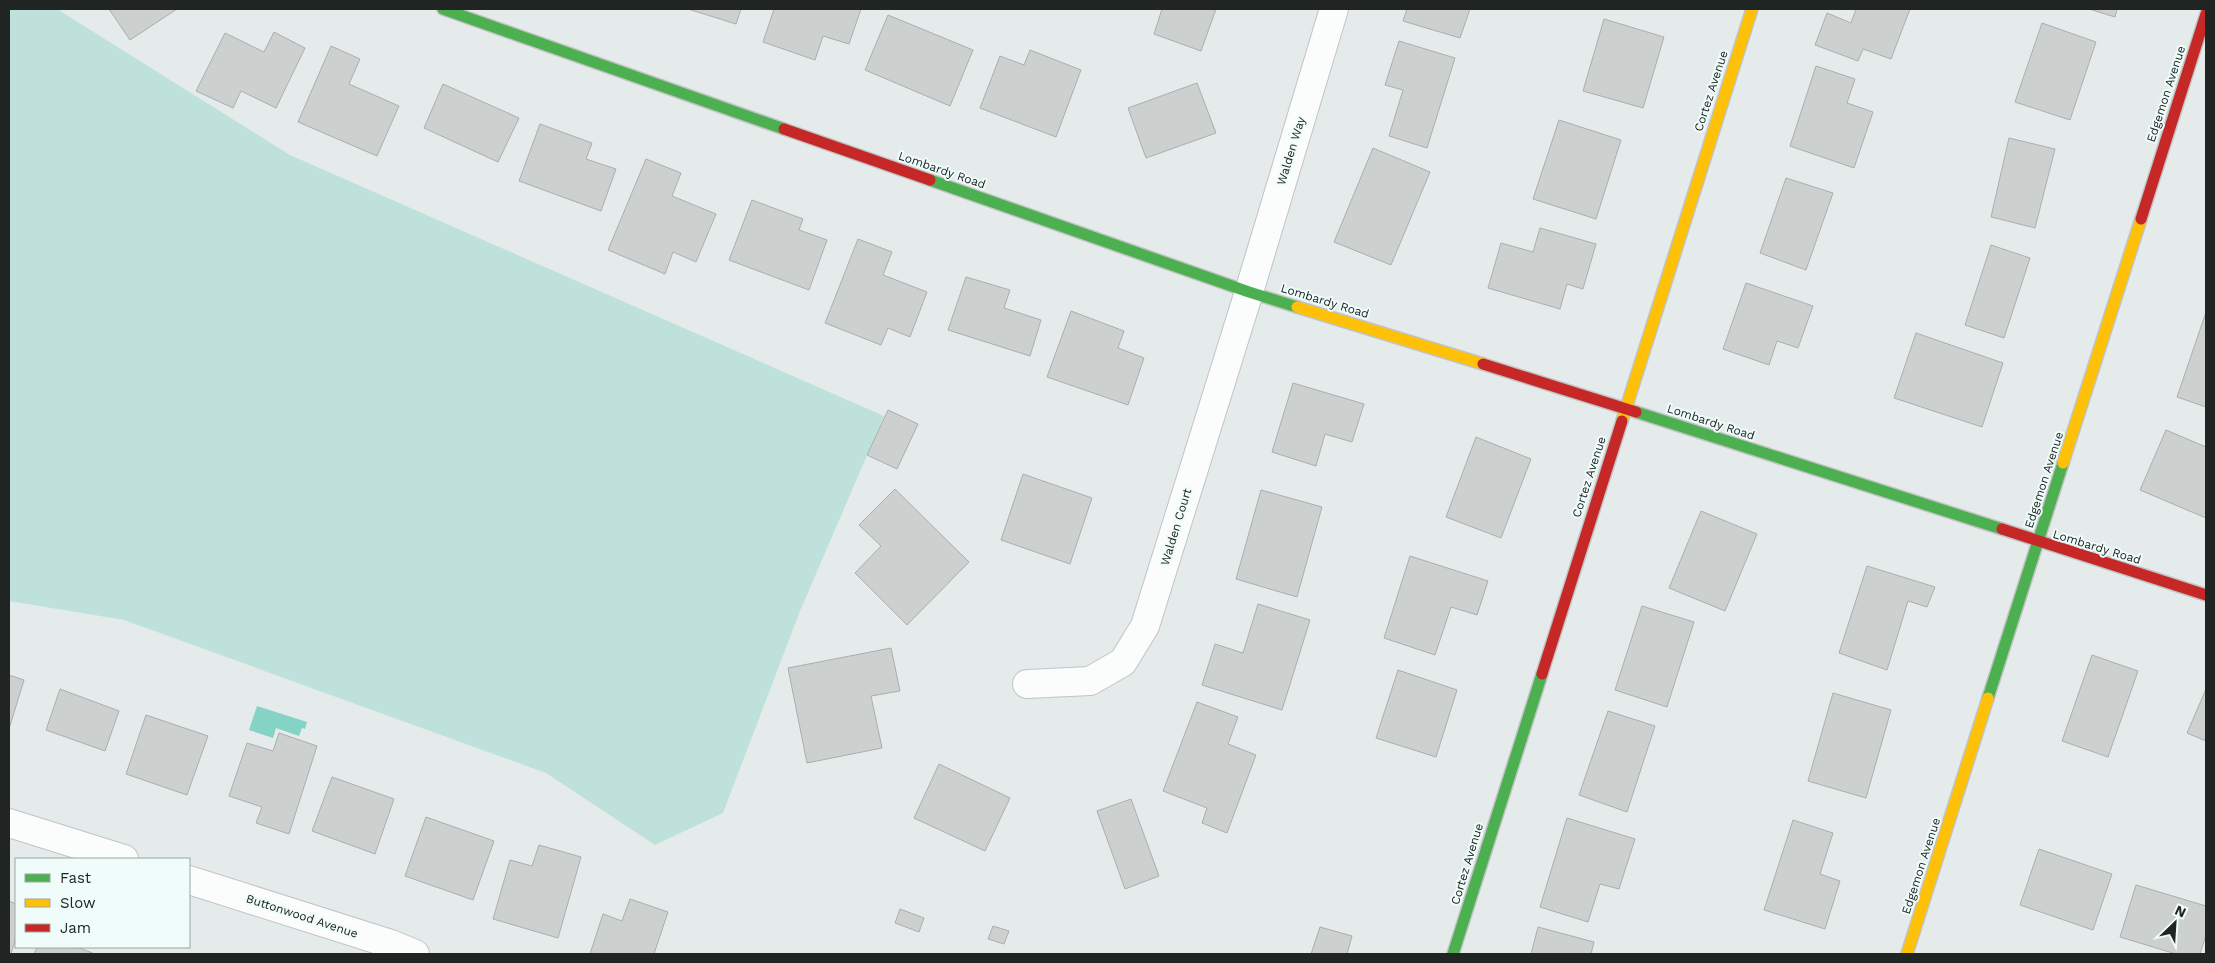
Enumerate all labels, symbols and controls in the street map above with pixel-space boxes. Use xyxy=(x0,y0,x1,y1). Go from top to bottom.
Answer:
street label: Edgemon Avenue xyxy=(2144,44,2188,144)
street label: Cortez Avenue xyxy=(1691,49,1731,133)
street label: Walden Way xyxy=(1274,114,1308,187)
street label: Lombardy Road xyxy=(896,148,988,192)
street label: Lombardy Road xyxy=(1279,281,1371,321)
street label: Lombardy Road xyxy=(1665,401,1757,443)
street label: Edgemon Avenue xyxy=(2022,430,2066,530)
street label: Cortez Avenue xyxy=(1569,435,1609,519)
street label: Walden Court xyxy=(1158,487,1194,567)
street label: Lombardy Road xyxy=(2051,527,2143,567)
street label: Edgemon Avenue xyxy=(1899,816,1943,916)
street label: Cortez Avenue xyxy=(1448,822,1486,906)
legend xyxy=(15,858,190,948)
text: Fast xyxy=(60,869,92,887)
street label: Buttonwood Avenue xyxy=(244,891,360,941)
text: Slow xyxy=(60,894,96,912)
north arrow xyxy=(2150,898,2200,948)
text: N xyxy=(2172,902,2189,921)
text: Jam xyxy=(60,919,91,937)

